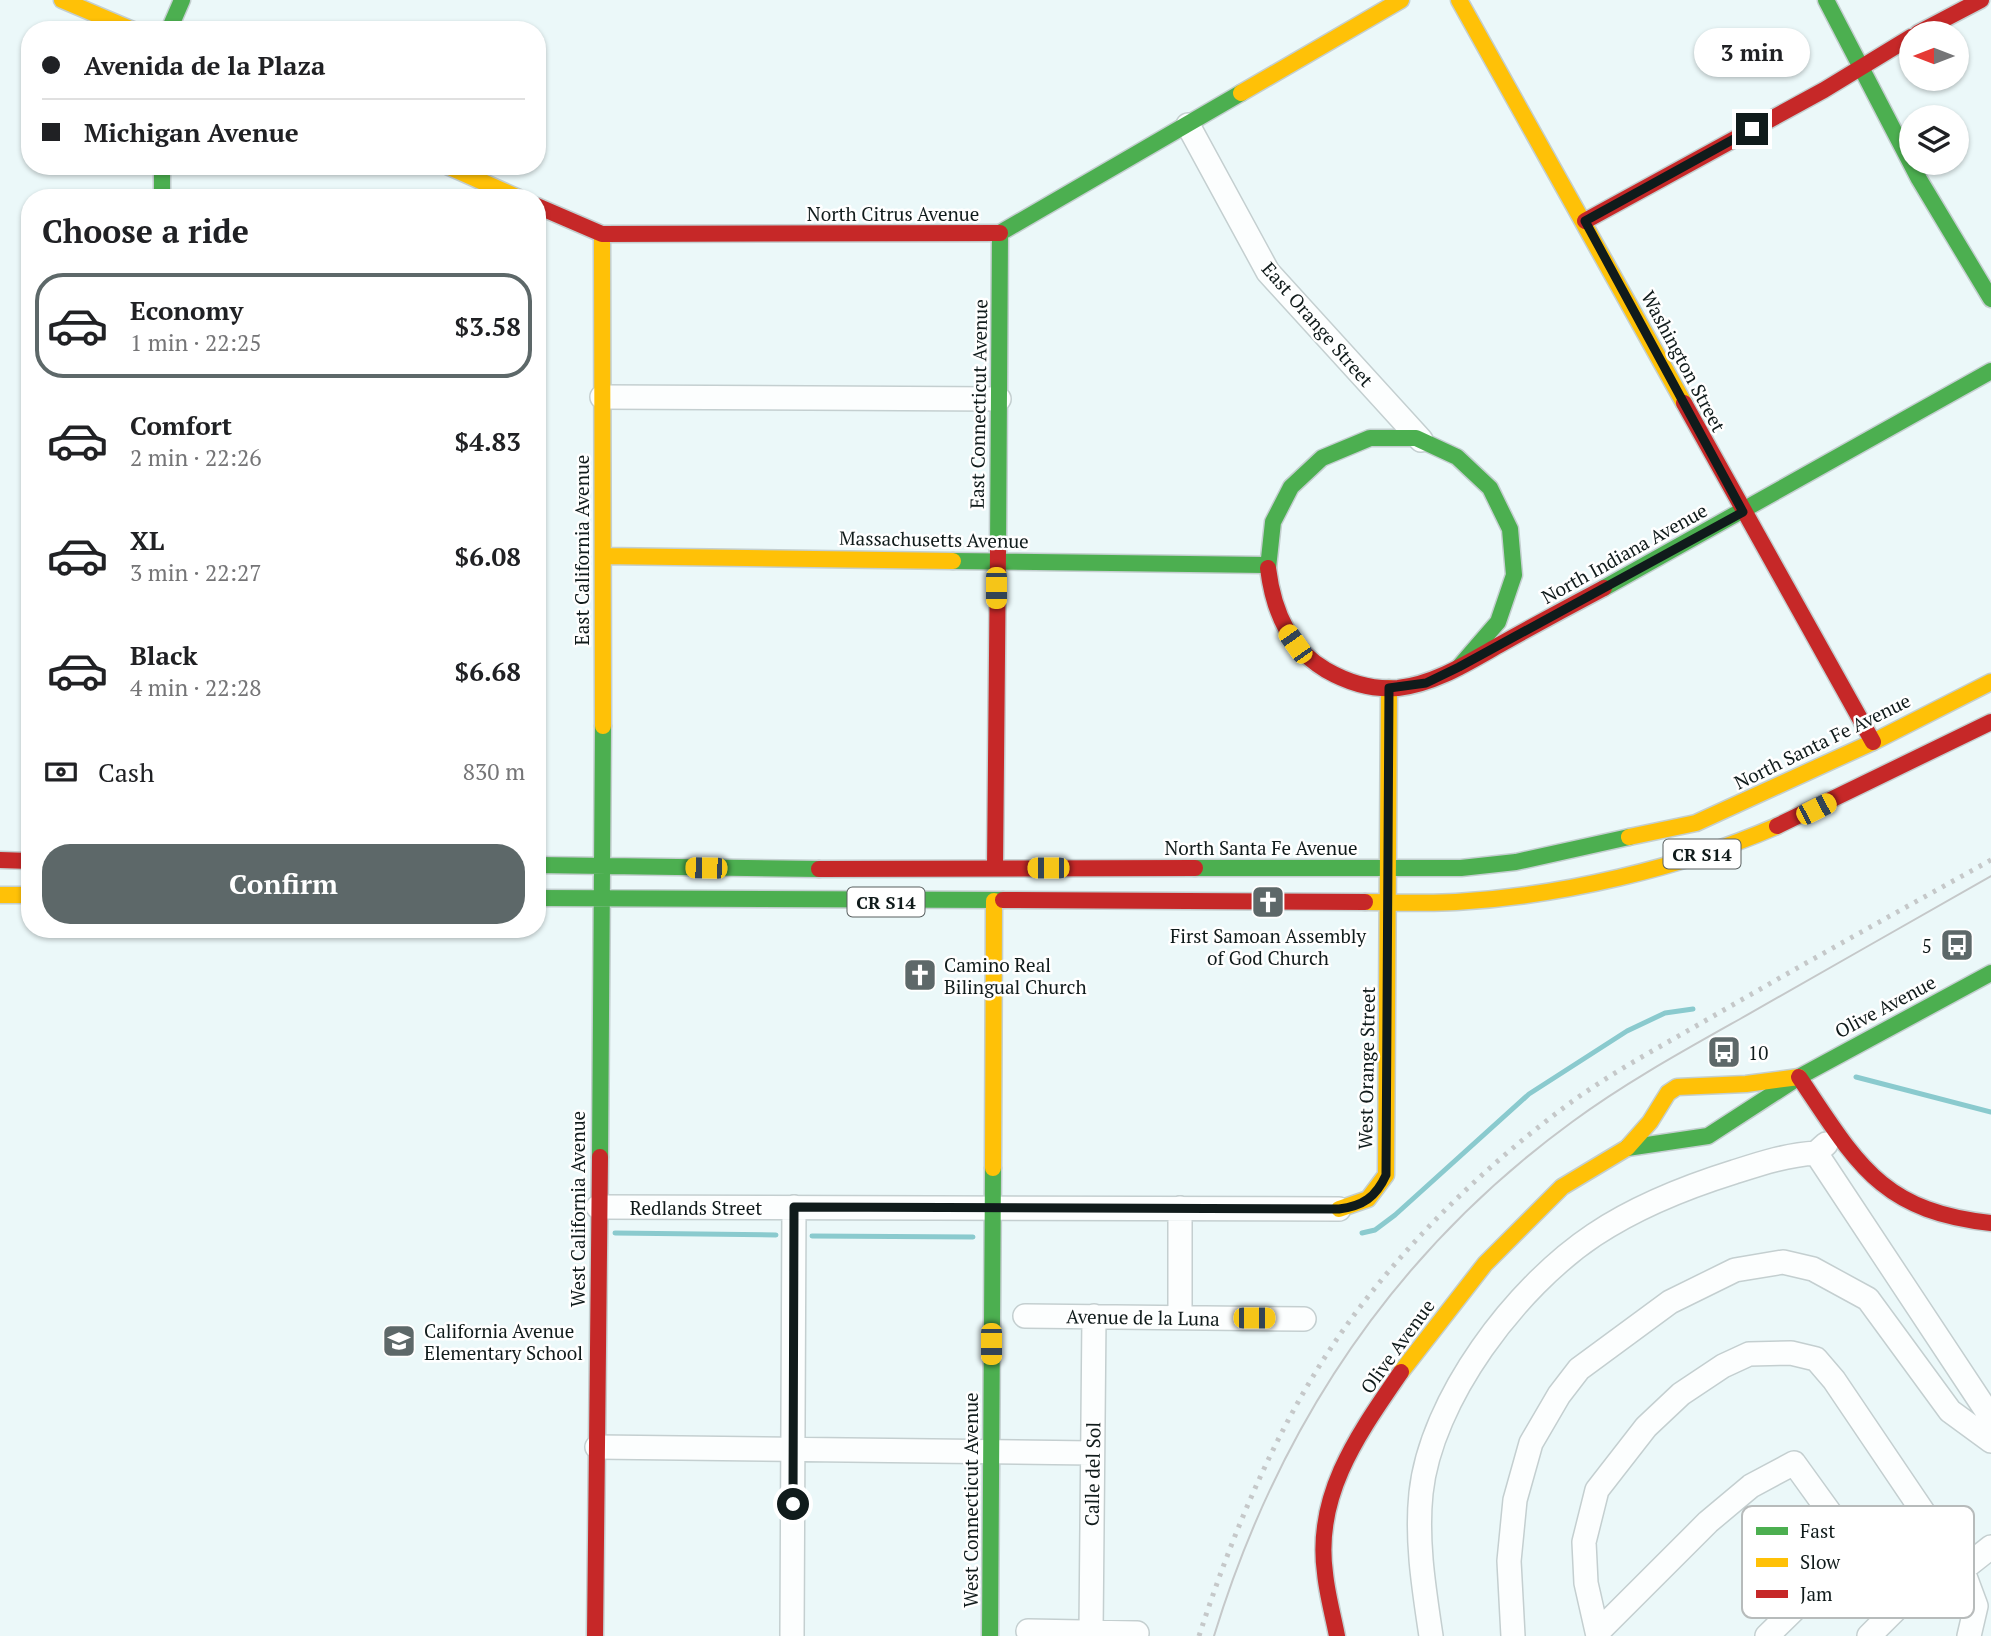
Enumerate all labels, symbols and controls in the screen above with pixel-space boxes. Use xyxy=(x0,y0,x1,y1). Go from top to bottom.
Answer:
north arrow xyxy=(1899,21,1969,91)
map controls xyxy=(1899,21,1969,175)
callout: 3 min xyxy=(1694,27,1810,76)
text: 3 min xyxy=(1721,37,1783,68)
text: Avenida de la Plaza xyxy=(84,48,325,82)
button: layers xyxy=(1899,105,1969,175)
route end xyxy=(1736,113,1768,145)
text: Michigan Avenue xyxy=(84,115,299,149)
street label: North Citrus Avenue xyxy=(807,201,979,226)
text: Choose a ride xyxy=(42,210,249,252)
street label: East Orange Street xyxy=(1257,256,1379,392)
street label: Washington Street xyxy=(1636,286,1732,436)
text: Economy xyxy=(130,293,243,327)
icon: car xyxy=(46,294,109,357)
street label: East Connecticut Avenue xyxy=(964,299,992,509)
text: $3.58 xyxy=(455,309,521,343)
text: 1 min · 22:25 xyxy=(130,327,262,358)
text: Comfort xyxy=(130,408,232,442)
icon: car xyxy=(46,409,109,472)
text: $4.83 xyxy=(455,424,521,458)
text: 2 min · 22:26 xyxy=(130,442,262,473)
street label: East California Avenue xyxy=(569,455,594,645)
street label: North Indiana Avenue xyxy=(1537,497,1711,609)
text: XL xyxy=(130,523,164,557)
icon: car xyxy=(46,524,109,587)
street label: Massachusetts Avenue xyxy=(839,525,1029,553)
text: $6.08 xyxy=(455,539,521,573)
text: 3 min · 22:27 xyxy=(130,557,262,588)
car xyxy=(986,567,1007,609)
car xyxy=(1275,621,1316,667)
text: Black xyxy=(130,638,198,672)
icon: car xyxy=(46,639,109,702)
text: $6.68 xyxy=(455,654,521,688)
text: 4 min · 22:28 xyxy=(130,672,262,703)
street label: North Santa Fe Avenue xyxy=(1730,687,1914,795)
icon: cash xyxy=(42,753,80,791)
text: Cash xyxy=(98,755,154,789)
text: 830 m xyxy=(463,756,525,787)
car xyxy=(1793,790,1840,828)
street label: North Santa Fe Avenue xyxy=(1164,835,1358,860)
road number: CR S14 xyxy=(1664,840,1740,868)
button: Confirm xyxy=(42,844,525,924)
car xyxy=(685,857,728,879)
car xyxy=(1028,858,1070,879)
church icon: First Samoan Assembly of God Church xyxy=(1249,883,1287,921)
road number: CR S14 xyxy=(848,888,924,917)
place label: First Samoan Assembly of God Church xyxy=(1170,923,1366,970)
bus stop icon: 5 xyxy=(1938,926,1976,964)
place label: 5 xyxy=(1922,933,1932,958)
place label: Camino Real Bilingual Church xyxy=(944,952,1087,999)
church icon: Camino Real Bilingual Church xyxy=(901,956,939,994)
street label: Olive Avenue xyxy=(1830,969,1940,1043)
street label: West Orange Street xyxy=(1352,986,1380,1150)
bus stop icon: 10 xyxy=(1705,1033,1743,1071)
place label: 10 xyxy=(1748,1040,1768,1065)
street label: West California Avenue xyxy=(565,1111,590,1307)
street label: Redlands Street xyxy=(630,1195,762,1220)
street label: Olive Avenue xyxy=(1354,1294,1440,1398)
street label: Avenue de la Luna xyxy=(1066,1303,1220,1331)
car xyxy=(1234,1308,1276,1329)
place label: California Avenue Elementary School xyxy=(424,1318,583,1365)
school or university icon: California Avenue Elementary School xyxy=(380,1322,418,1360)
car xyxy=(981,1323,1002,1365)
street label: West Connecticut Avenue xyxy=(958,1392,983,1608)
street label: Calle del Sol xyxy=(1079,1422,1105,1526)
route start xyxy=(777,1488,809,1520)
legend xyxy=(1742,1506,1974,1618)
text: Fast xyxy=(1800,1518,1835,1543)
text: Slow xyxy=(1800,1549,1841,1574)
text: Jam xyxy=(1800,1581,1833,1606)

